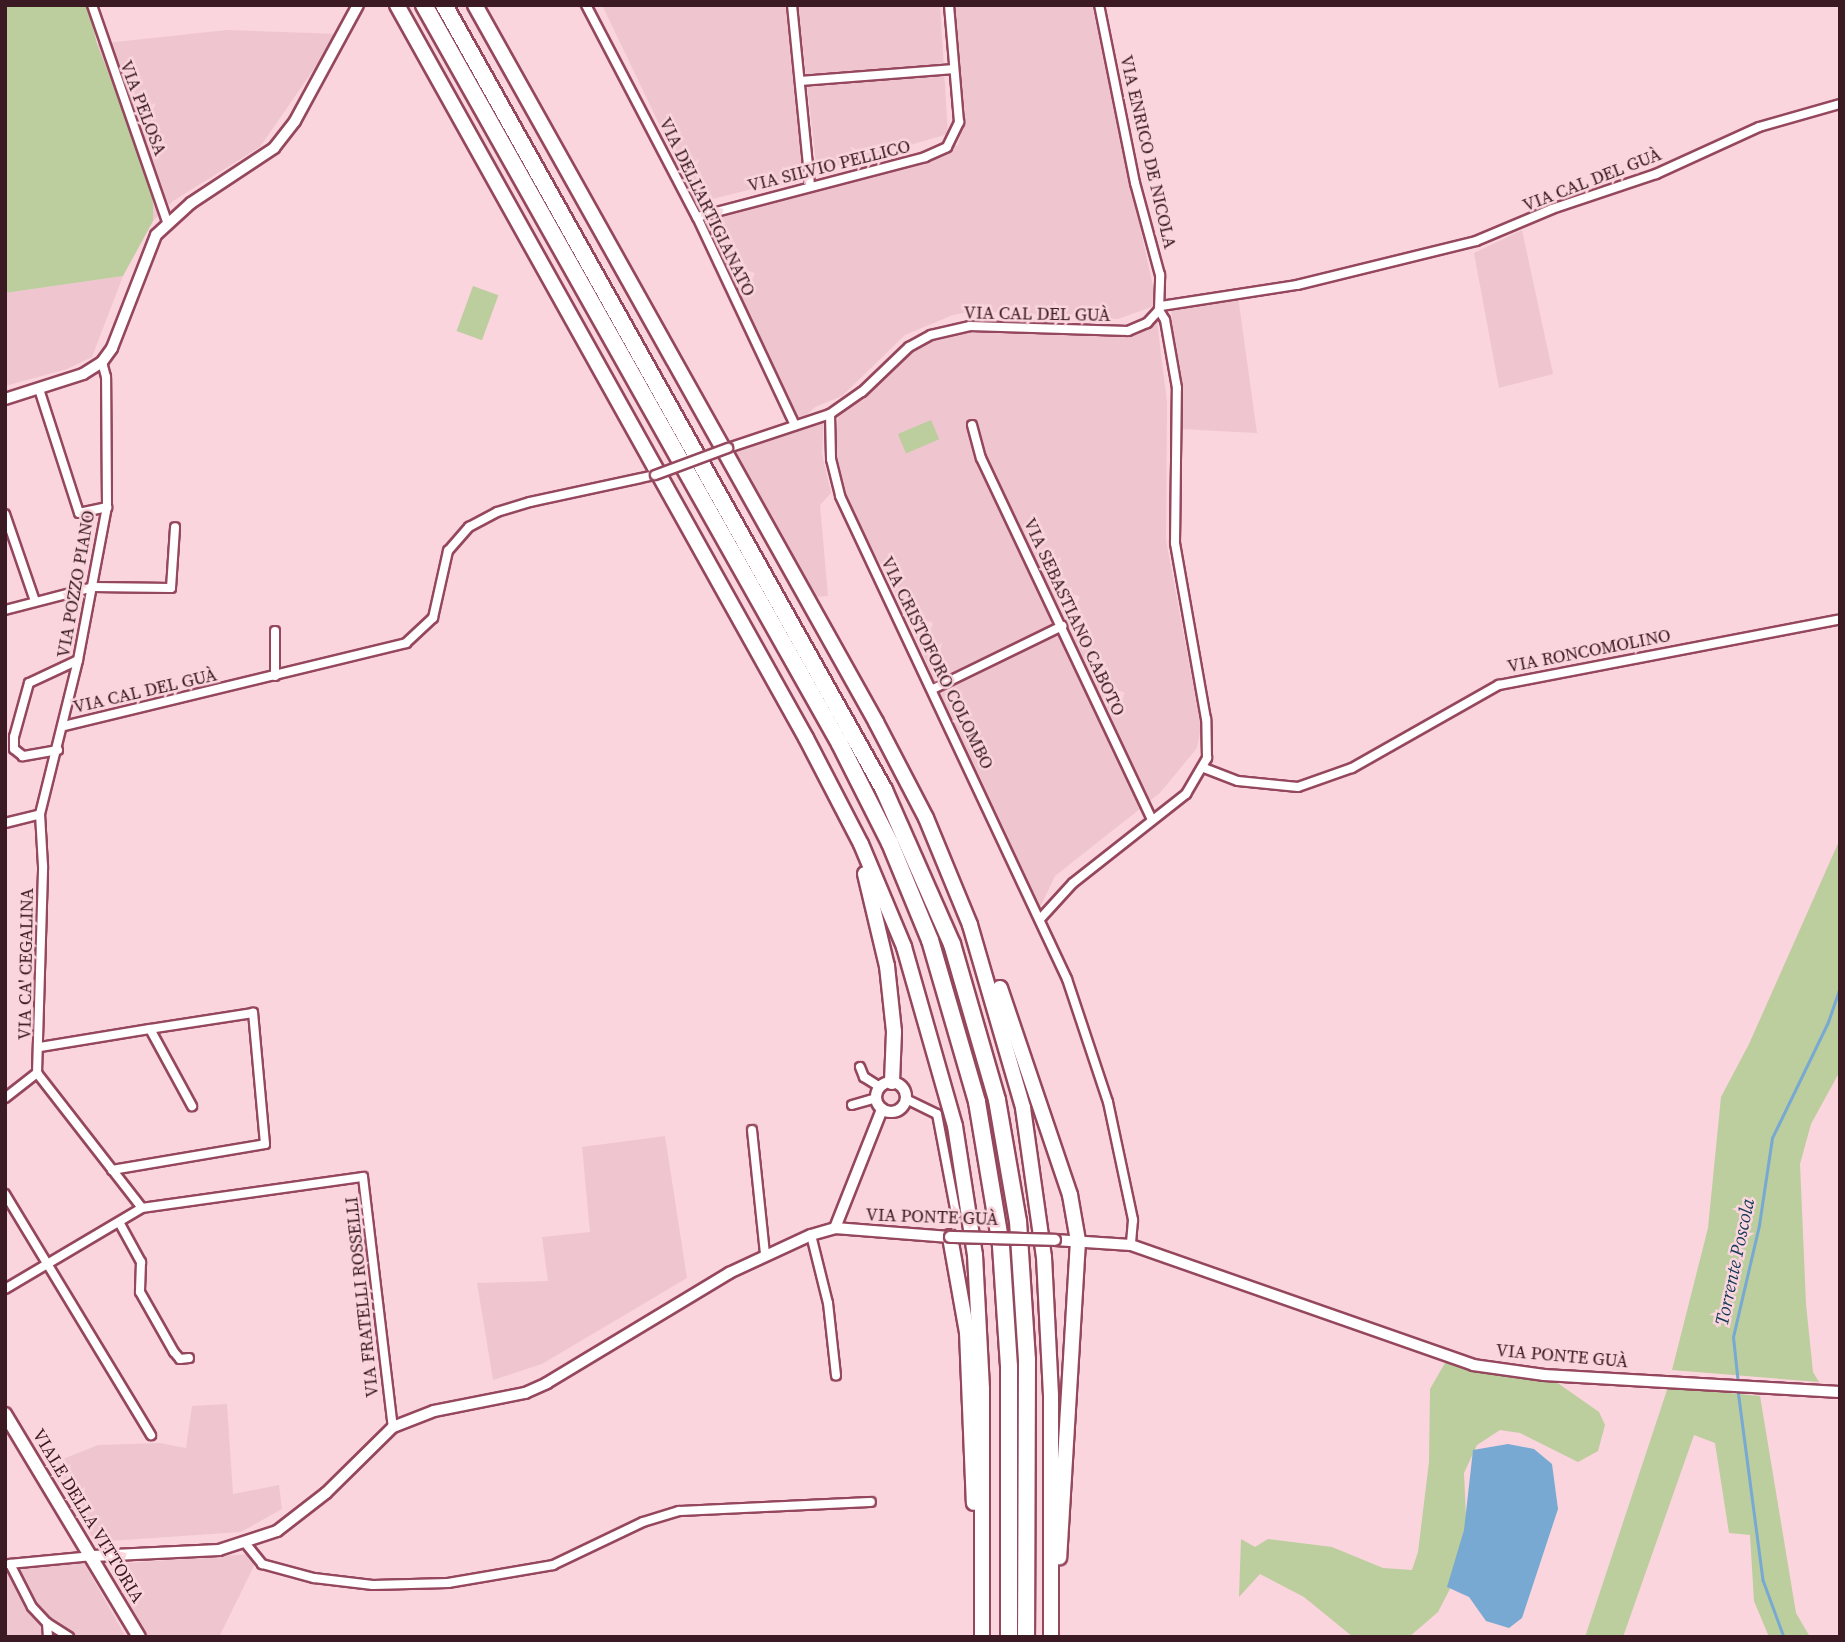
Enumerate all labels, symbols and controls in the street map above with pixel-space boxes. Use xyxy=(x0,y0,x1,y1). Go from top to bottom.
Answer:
street label: VIA ENRICO DE NICOLA xyxy=(1115,53,1181,251)
street label: VIA PELOSA xyxy=(115,57,171,159)
street label: VIA DELL'ARTIGIANATO xyxy=(654,114,760,300)
street label: VIA SILVIO PELLICO xyxy=(745,135,913,197)
street label: VIA CAL DEL GUÀ xyxy=(1520,144,1664,216)
street label: VIA CAL DEL GUÀ xyxy=(964,302,1110,326)
street label: VIA POZZO PIANO xyxy=(52,509,100,659)
street label: VIA SEBASTIANO CABOTO xyxy=(1019,515,1129,719)
street label: VIA CRISTOFORO COLOMBO xyxy=(876,553,998,773)
street label: VIA RONCOMOLINO xyxy=(1505,625,1673,677)
street label: VIA CAL DEL GUÀ xyxy=(71,664,219,718)
street label: VIA CA' CEGALINA xyxy=(14,888,38,1040)
street label: VIA FRATELLI ROSSELLI xyxy=(341,1196,383,1398)
water label: Torrente Poscola xyxy=(1710,1196,1760,1328)
street label: VIA PONTE GUÀ xyxy=(865,1204,999,1230)
street label: VIA PONTE GUÀ xyxy=(1495,1339,1629,1373)
street label: VIALE DELLA VITTORIA xyxy=(27,1425,149,1607)

